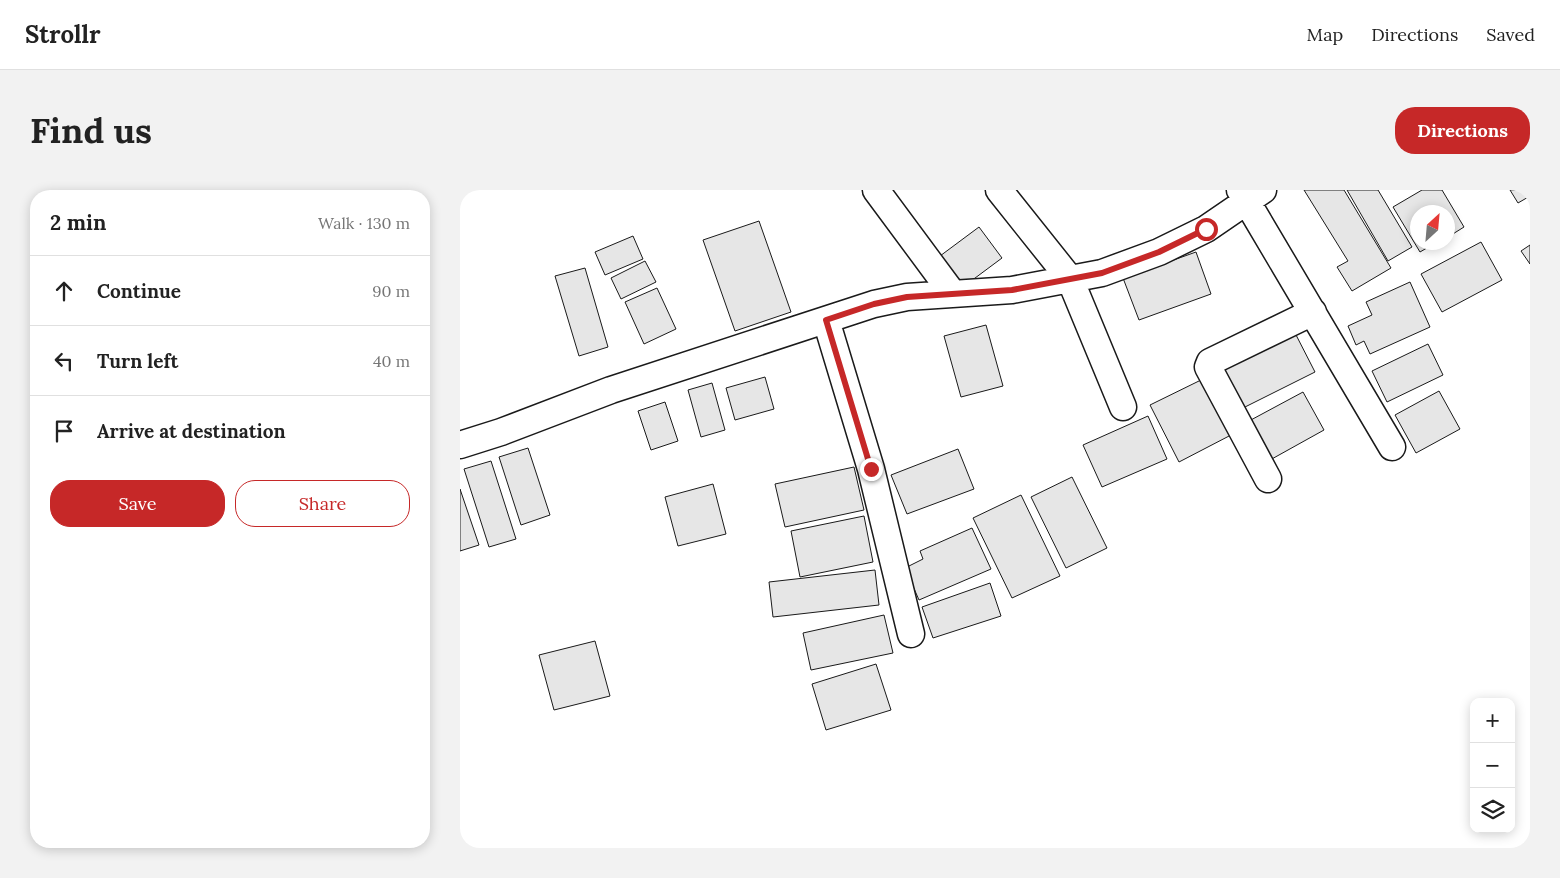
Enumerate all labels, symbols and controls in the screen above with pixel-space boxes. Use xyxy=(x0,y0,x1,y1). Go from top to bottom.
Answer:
text: Strollr xyxy=(25,19,100,50)
text: Map xyxy=(1307,23,1343,46)
text: Directions xyxy=(1371,23,1458,46)
text: Saved xyxy=(1486,23,1535,46)
button: Directions xyxy=(1395,107,1530,154)
text: Find us xyxy=(30,108,152,153)
north arrow xyxy=(1410,205,1455,250)
text: 2 min xyxy=(50,209,106,236)
text: Walk · 130 m xyxy=(318,213,410,233)
route start xyxy=(1195,218,1218,241)
icon: ahead xyxy=(50,277,78,305)
text: Continue xyxy=(97,279,181,303)
text: 90 m xyxy=(372,281,410,301)
icon: left xyxy=(50,347,78,375)
text: Turn left xyxy=(97,349,178,373)
text: 40 m xyxy=(373,351,410,371)
icon: arrive xyxy=(50,417,78,445)
text: Arrive at destination xyxy=(97,419,286,443)
route end xyxy=(860,458,883,481)
button: Save xyxy=(50,480,225,527)
button: Share xyxy=(235,480,410,527)
map controls xyxy=(1470,698,1515,833)
button: + xyxy=(1470,698,1515,743)
button: − xyxy=(1470,743,1515,788)
button: layers xyxy=(1470,788,1515,833)

